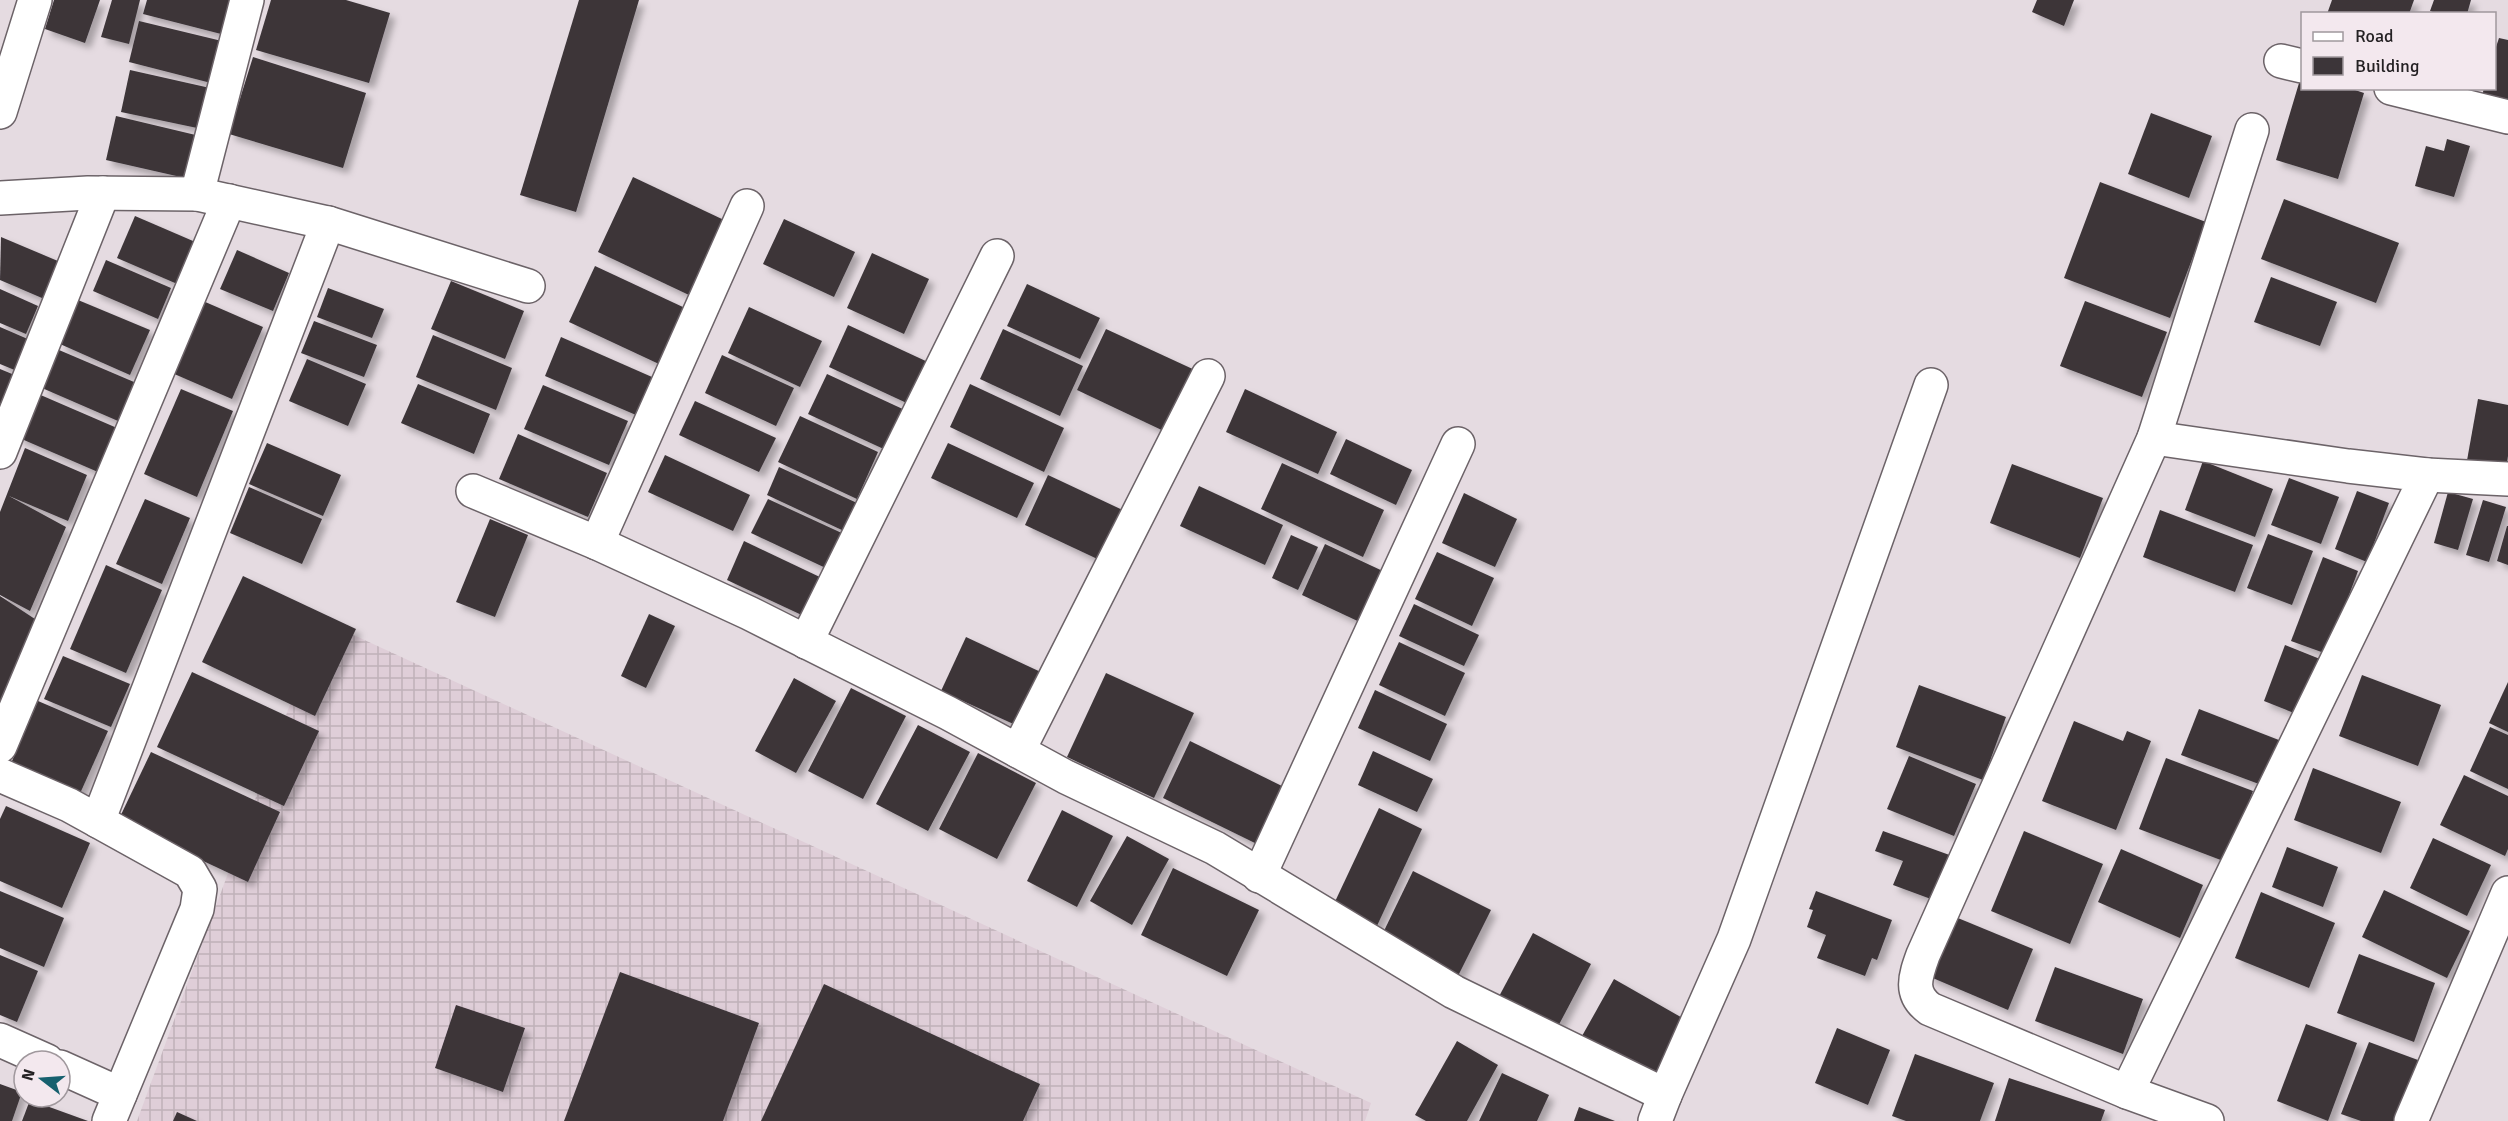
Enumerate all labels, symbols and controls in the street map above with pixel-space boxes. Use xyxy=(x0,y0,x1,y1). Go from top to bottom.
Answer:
legend xyxy=(2301,12,2496,90)
text: Road xyxy=(2355,25,2394,47)
text: Building xyxy=(2355,55,2419,77)
north arrow xyxy=(12,1049,72,1109)
text: N xyxy=(17,1067,40,1083)

